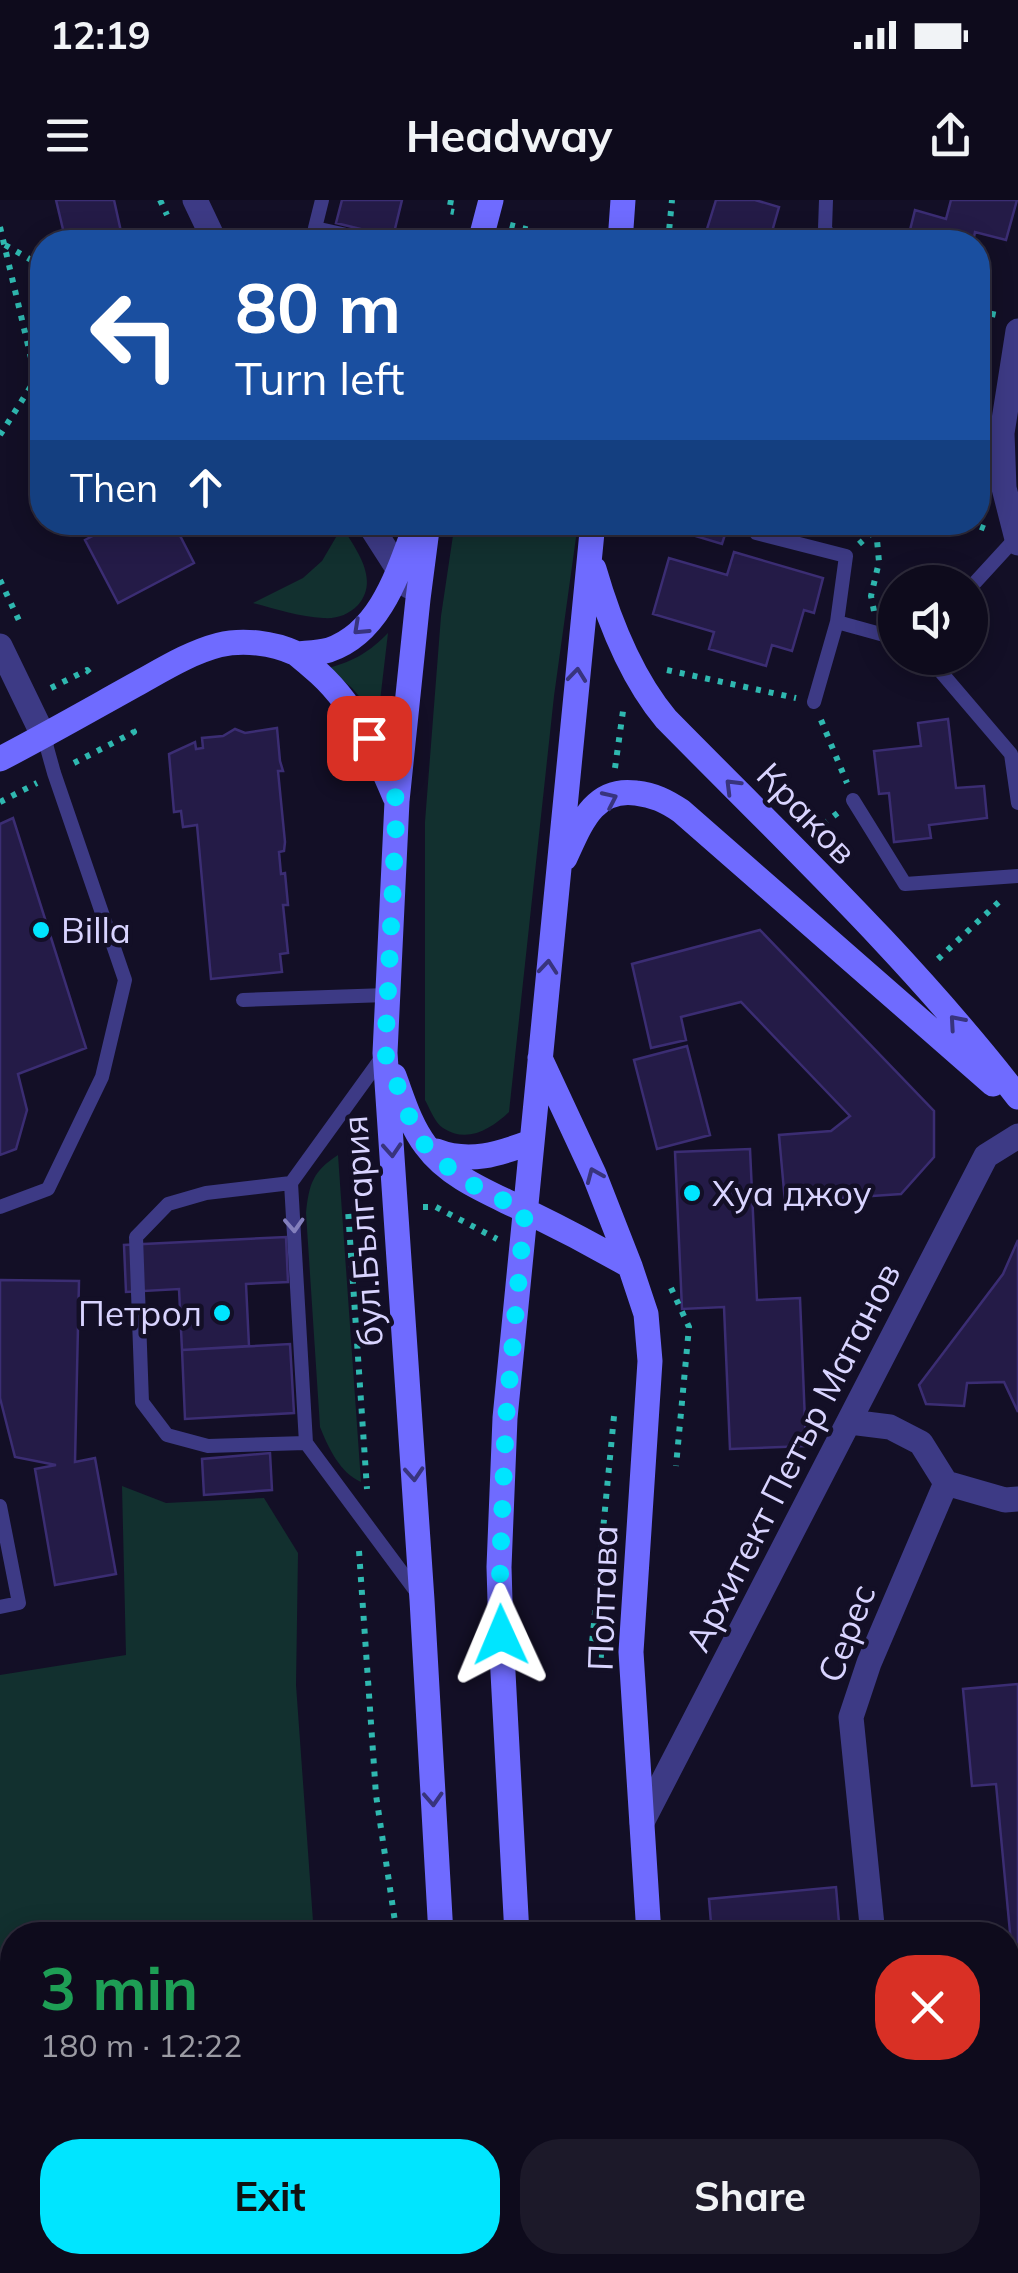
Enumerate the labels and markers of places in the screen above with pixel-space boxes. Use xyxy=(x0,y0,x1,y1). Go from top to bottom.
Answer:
pin xyxy=(327,696,412,781)
place label: Billa xyxy=(61,908,131,952)
marker: Billa xyxy=(30,919,52,941)
place label: Хуа джоу xyxy=(712,1171,872,1215)
marker: Хуа джоу xyxy=(681,1182,703,1204)
place label: Петрол xyxy=(78,1291,202,1335)
marker: Петрол xyxy=(211,1302,233,1324)

